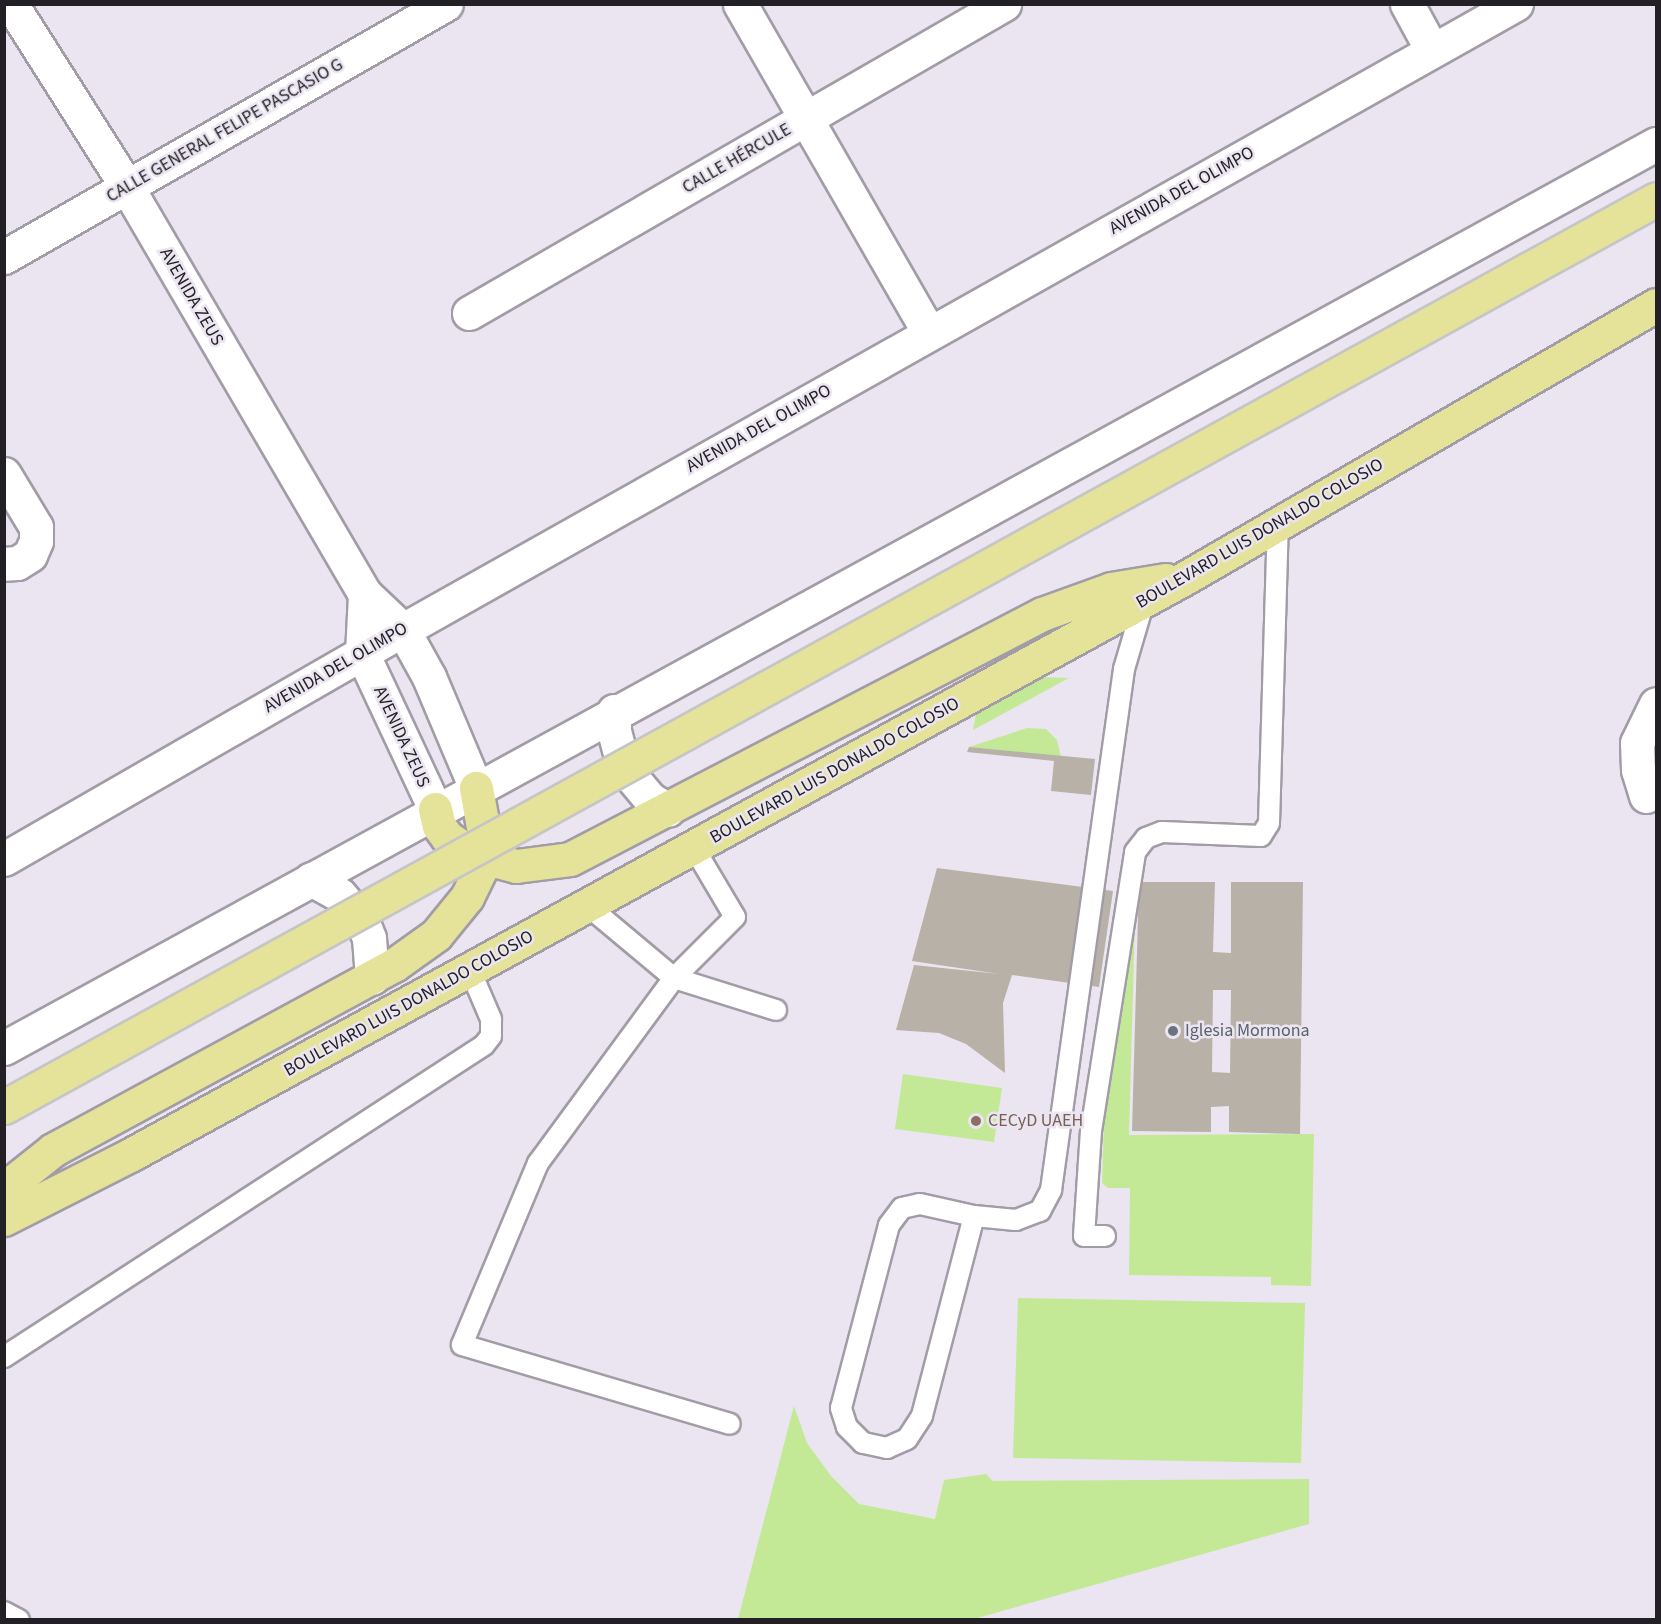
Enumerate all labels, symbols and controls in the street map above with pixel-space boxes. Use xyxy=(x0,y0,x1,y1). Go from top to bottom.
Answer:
street label: CALLE GENERAL FELIPE PASCASIO G xyxy=(103,54,347,208)
street label: CALLE HÉRCULE xyxy=(679,119,795,199)
street label: AVENIDA DEL OLIMPO xyxy=(1106,142,1258,240)
street label: AVENIDA ZEUS xyxy=(154,244,228,350)
street label: AVENIDA DEL OLIMPO xyxy=(683,380,835,478)
street label: BOULEVARD LUIS DONALDO COLOSIO xyxy=(1133,454,1387,614)
street label: AVENIDA DEL OLIMPO xyxy=(260,618,412,718)
street label: AVENIDA ZEUS xyxy=(368,683,434,791)
street label: BOULEVARD LUIS DONALDO COLOSIO xyxy=(706,693,964,849)
street label: BOULEVARD LUIS DONALDO COLOSIO xyxy=(280,926,538,1082)
place label: Iglesia Mormona xyxy=(1185,1020,1310,1042)
marker: Iglesia Mormona xyxy=(1166,1024,1180,1038)
place label: CECyD UAEH xyxy=(988,1110,1083,1132)
marker: CECyD UAEH xyxy=(969,1114,983,1128)

